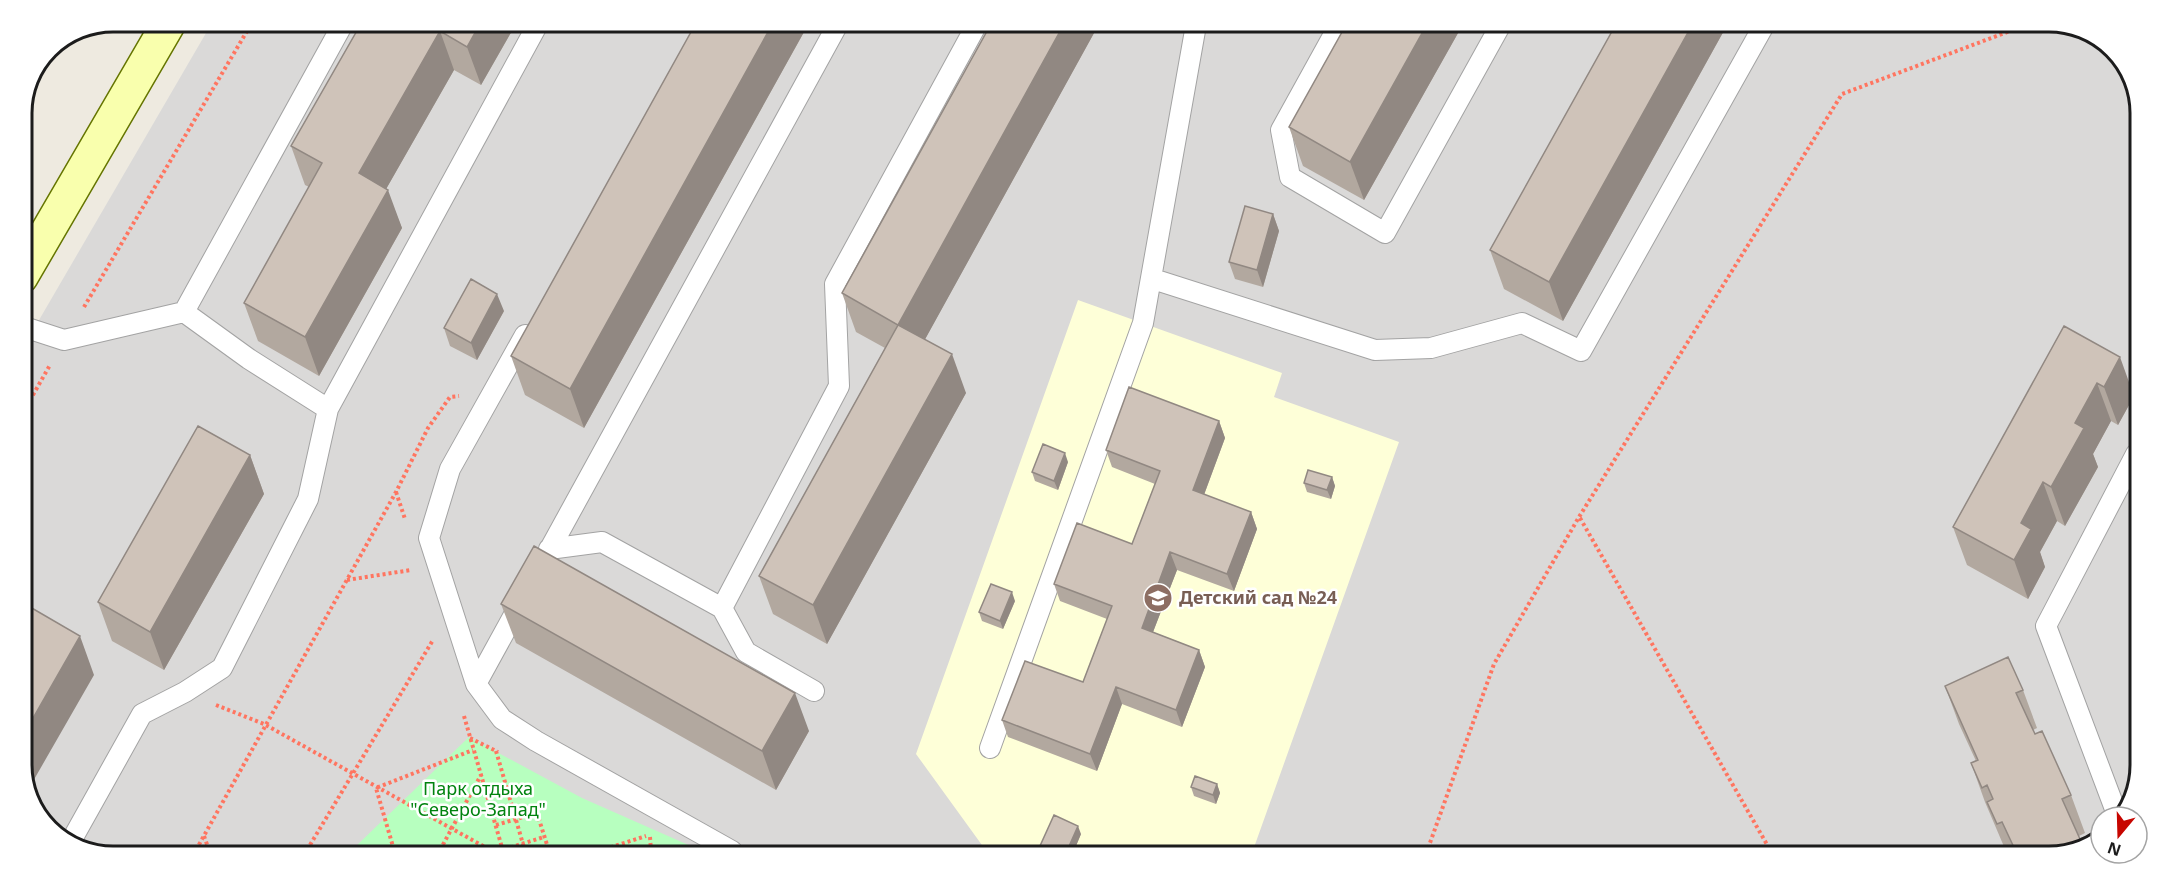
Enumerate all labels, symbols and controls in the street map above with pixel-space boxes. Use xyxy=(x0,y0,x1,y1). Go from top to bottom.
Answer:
school or university icon: Детский сад №24 xyxy=(1142,582,1174,614)
place label: Детский сад №24 xyxy=(1179,585,1337,609)
park label: Парк отдыха "Северо-Запад" xyxy=(410,776,546,821)
north arrow xyxy=(2089,805,2149,865)
text: N xyxy=(2104,837,2124,862)

